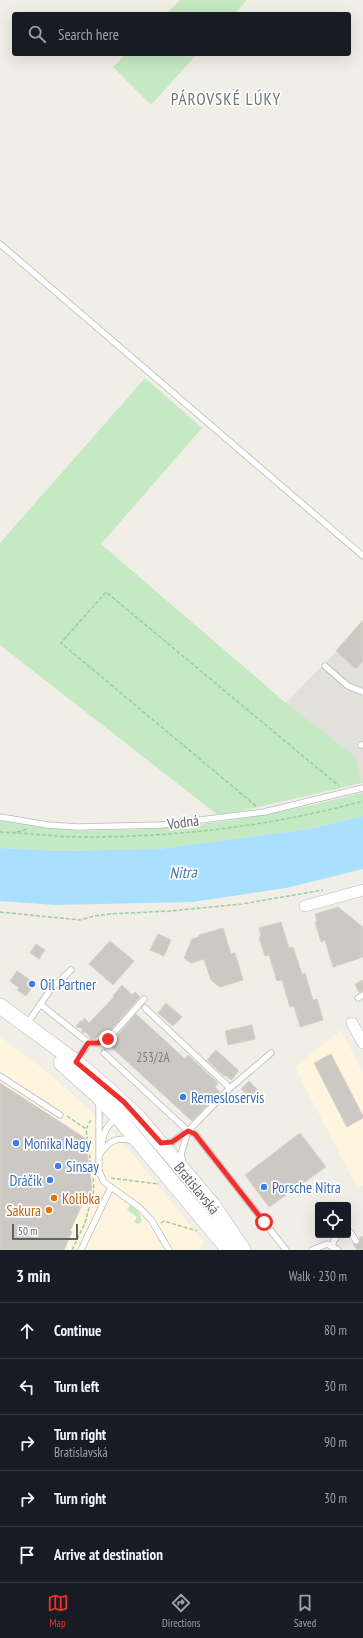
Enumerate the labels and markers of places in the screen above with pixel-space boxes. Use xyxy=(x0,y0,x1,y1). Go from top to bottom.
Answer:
place label: Oil Partner xyxy=(40,975,97,994)
marker: Oil Partner xyxy=(27,979,37,989)
place label: Remesloservis xyxy=(191,1088,264,1107)
marker: Remesloservis xyxy=(178,1092,188,1102)
place label: Monika Nagy xyxy=(24,1134,91,1153)
marker: Monika Nagy xyxy=(11,1138,21,1148)
place label: Sinsay xyxy=(66,1157,99,1176)
marker: Sinsay xyxy=(53,1161,63,1171)
place label: Dráčik xyxy=(10,1171,42,1190)
marker: Dráčik xyxy=(45,1175,55,1185)
place label: Porsche Nitra xyxy=(272,1178,341,1197)
marker: Porsche Nitra xyxy=(259,1182,269,1192)
place label: Kolibka xyxy=(62,1189,100,1208)
marker: Kolibka xyxy=(49,1193,59,1203)
place label: Sakura xyxy=(6,1201,41,1220)
marker: Sakura xyxy=(44,1205,54,1215)

